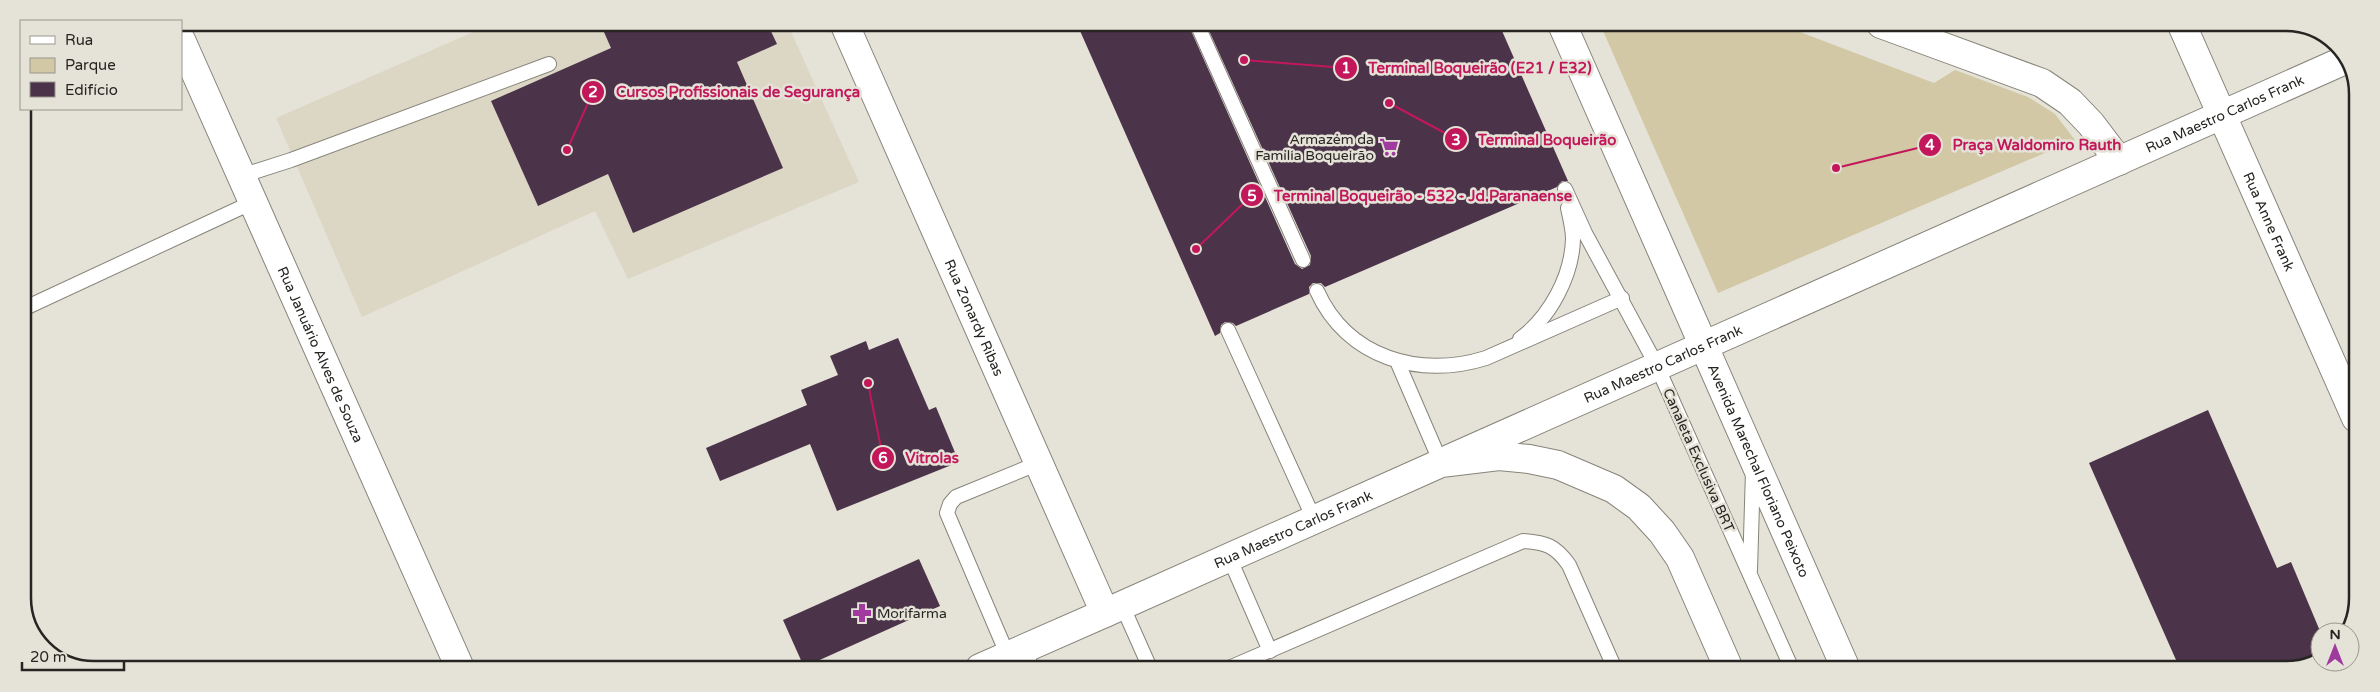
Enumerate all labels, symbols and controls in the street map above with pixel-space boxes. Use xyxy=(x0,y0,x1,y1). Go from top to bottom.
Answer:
legend xyxy=(20,20,182,110)
text: Rua xyxy=(65,31,93,49)
callout: Terminal Boqueirão (E21 / E32) xyxy=(1334,53,1602,83)
text: Parque xyxy=(65,56,116,74)
text: 1 xyxy=(1341,59,1351,77)
text: Terminal Boqueirão (E21 / E32) xyxy=(1367,59,1592,78)
street label: Rua Maestro Carlos Frank xyxy=(2143,71,2307,157)
callout: Cursos Profissionais de Segurança xyxy=(581,77,870,107)
text: Edifício xyxy=(65,81,118,99)
text: 2 xyxy=(588,83,598,101)
text: Cursos Profissionais de Segurança xyxy=(616,83,860,102)
callout: Terminal Boqueirão xyxy=(1443,124,1627,154)
callout: Praça Waldomiro Rauth xyxy=(1918,130,2131,160)
place label: Armazém da Família Boqueirão xyxy=(1255,131,1374,164)
text: 3 xyxy=(1451,131,1461,149)
text: Terminal Boqueirão xyxy=(1477,131,1616,150)
supermarket icon: Armazém da Família Boqueirão xyxy=(1378,136,1400,158)
text: 4 xyxy=(1925,136,1935,154)
text: Praça Waldomiro Rauth xyxy=(1953,136,2121,155)
street label: Rua Anne Frank xyxy=(2239,170,2298,274)
callout: Terminal Boqueirão - 532 - Jd.Paranaense xyxy=(1239,180,1583,210)
text: 5 xyxy=(1247,187,1257,205)
text: Terminal Boqueirão - 532 - Jd.Paranaense xyxy=(1273,187,1573,206)
street label: Rua Zonardy Ribas xyxy=(941,257,1007,379)
street label: Rua Januário Alves de Souza xyxy=(274,264,367,445)
street label: Rua Maestro Carlos Frank xyxy=(1581,321,1745,407)
street label: Avenida Marechal Floriano Peixoto xyxy=(1704,362,1813,580)
street label: Canaleta Exclusiva BRT xyxy=(1659,386,1738,535)
callout: Vitrolas xyxy=(871,443,969,473)
text: 6 xyxy=(878,449,888,467)
text: Vitrolas xyxy=(905,449,959,467)
street label: Rua Maestro Carlos Frank xyxy=(1211,487,1375,572)
pharmacy icon: Morifarma xyxy=(851,602,873,624)
place label: Morifarma xyxy=(877,605,947,622)
north arrow xyxy=(2310,622,2360,672)
text: N xyxy=(2329,626,2341,643)
scale bar xyxy=(22,640,125,672)
text: 20 m xyxy=(30,648,67,666)

